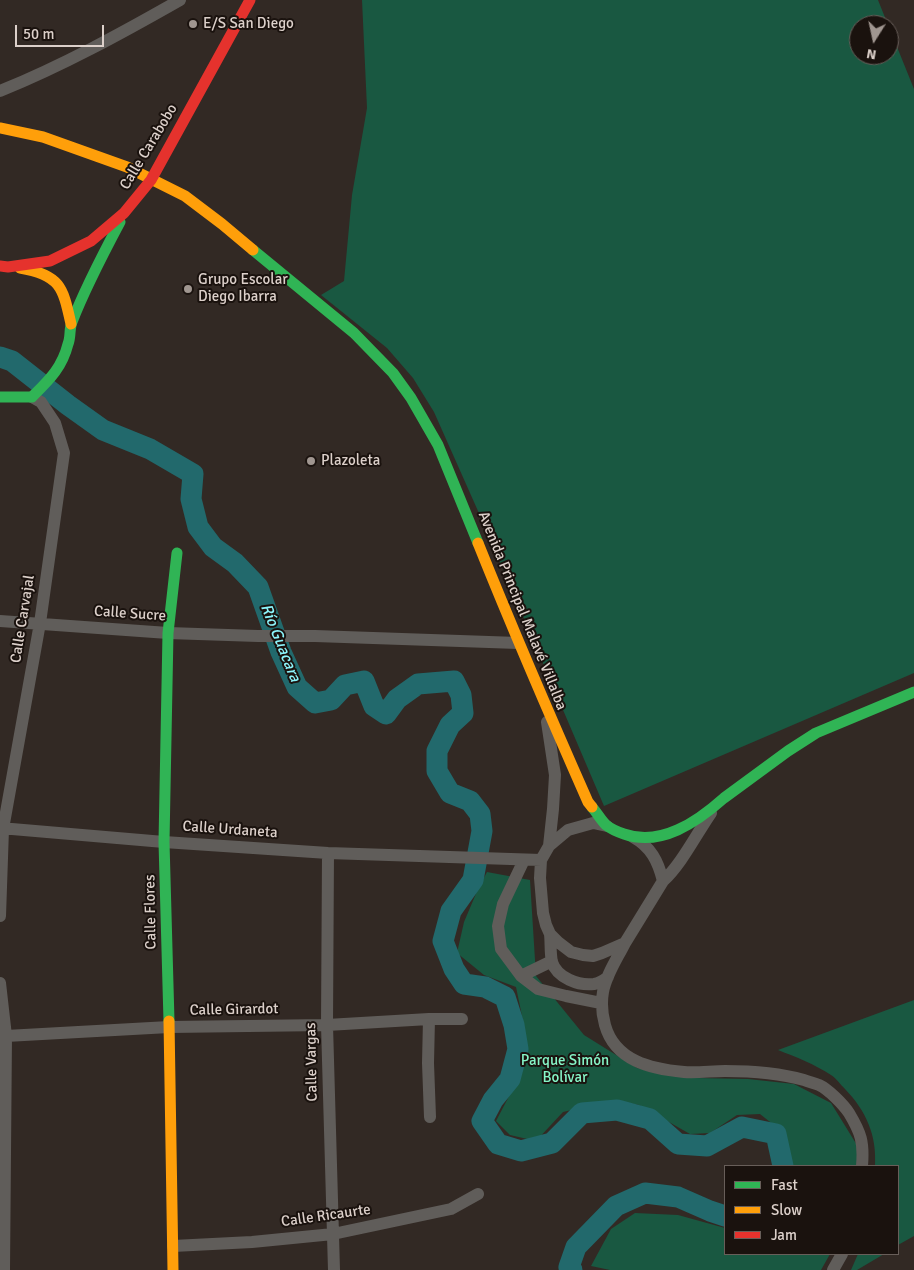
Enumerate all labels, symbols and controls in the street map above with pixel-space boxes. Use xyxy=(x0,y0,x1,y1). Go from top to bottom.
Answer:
scale bar xyxy=(18,15,106,47)
place label: E/S San Diego xyxy=(203,15,294,33)
north arrow xyxy=(849,15,899,65)
marker: E/S San Diego xyxy=(187,18,199,30)
text: 50 m xyxy=(23,25,54,43)
text: N xyxy=(865,45,878,63)
street label: Calle Carabobo xyxy=(116,101,182,193)
place label: Grupo Escolar Diego Ibarra xyxy=(198,271,288,306)
marker: Grupo Escolar Diego Ibarra xyxy=(182,283,194,295)
place label: Plazoleta xyxy=(321,452,380,470)
marker: Plazoleta xyxy=(305,455,317,467)
street label: Avenida Principal Malavé Villalba xyxy=(474,509,570,713)
street label: Calle Carvajal xyxy=(7,574,39,664)
water label: Río Guacara xyxy=(256,601,304,685)
street label: Calle Sucre xyxy=(93,603,167,625)
street label: Calle Urdaneta xyxy=(182,818,278,842)
street label: Calle Flores xyxy=(141,874,161,950)
street label: Calle Girardot xyxy=(189,1000,279,1020)
street label: Calle Vargas xyxy=(302,1022,322,1102)
park label: Parque Simón Bolívar xyxy=(521,1052,609,1087)
legend xyxy=(724,1165,899,1255)
text: Fast xyxy=(771,1176,798,1194)
street label: Calle Ricaurte xyxy=(280,1201,372,1231)
text: Slow xyxy=(771,1201,802,1219)
text: Jam xyxy=(771,1226,797,1244)

